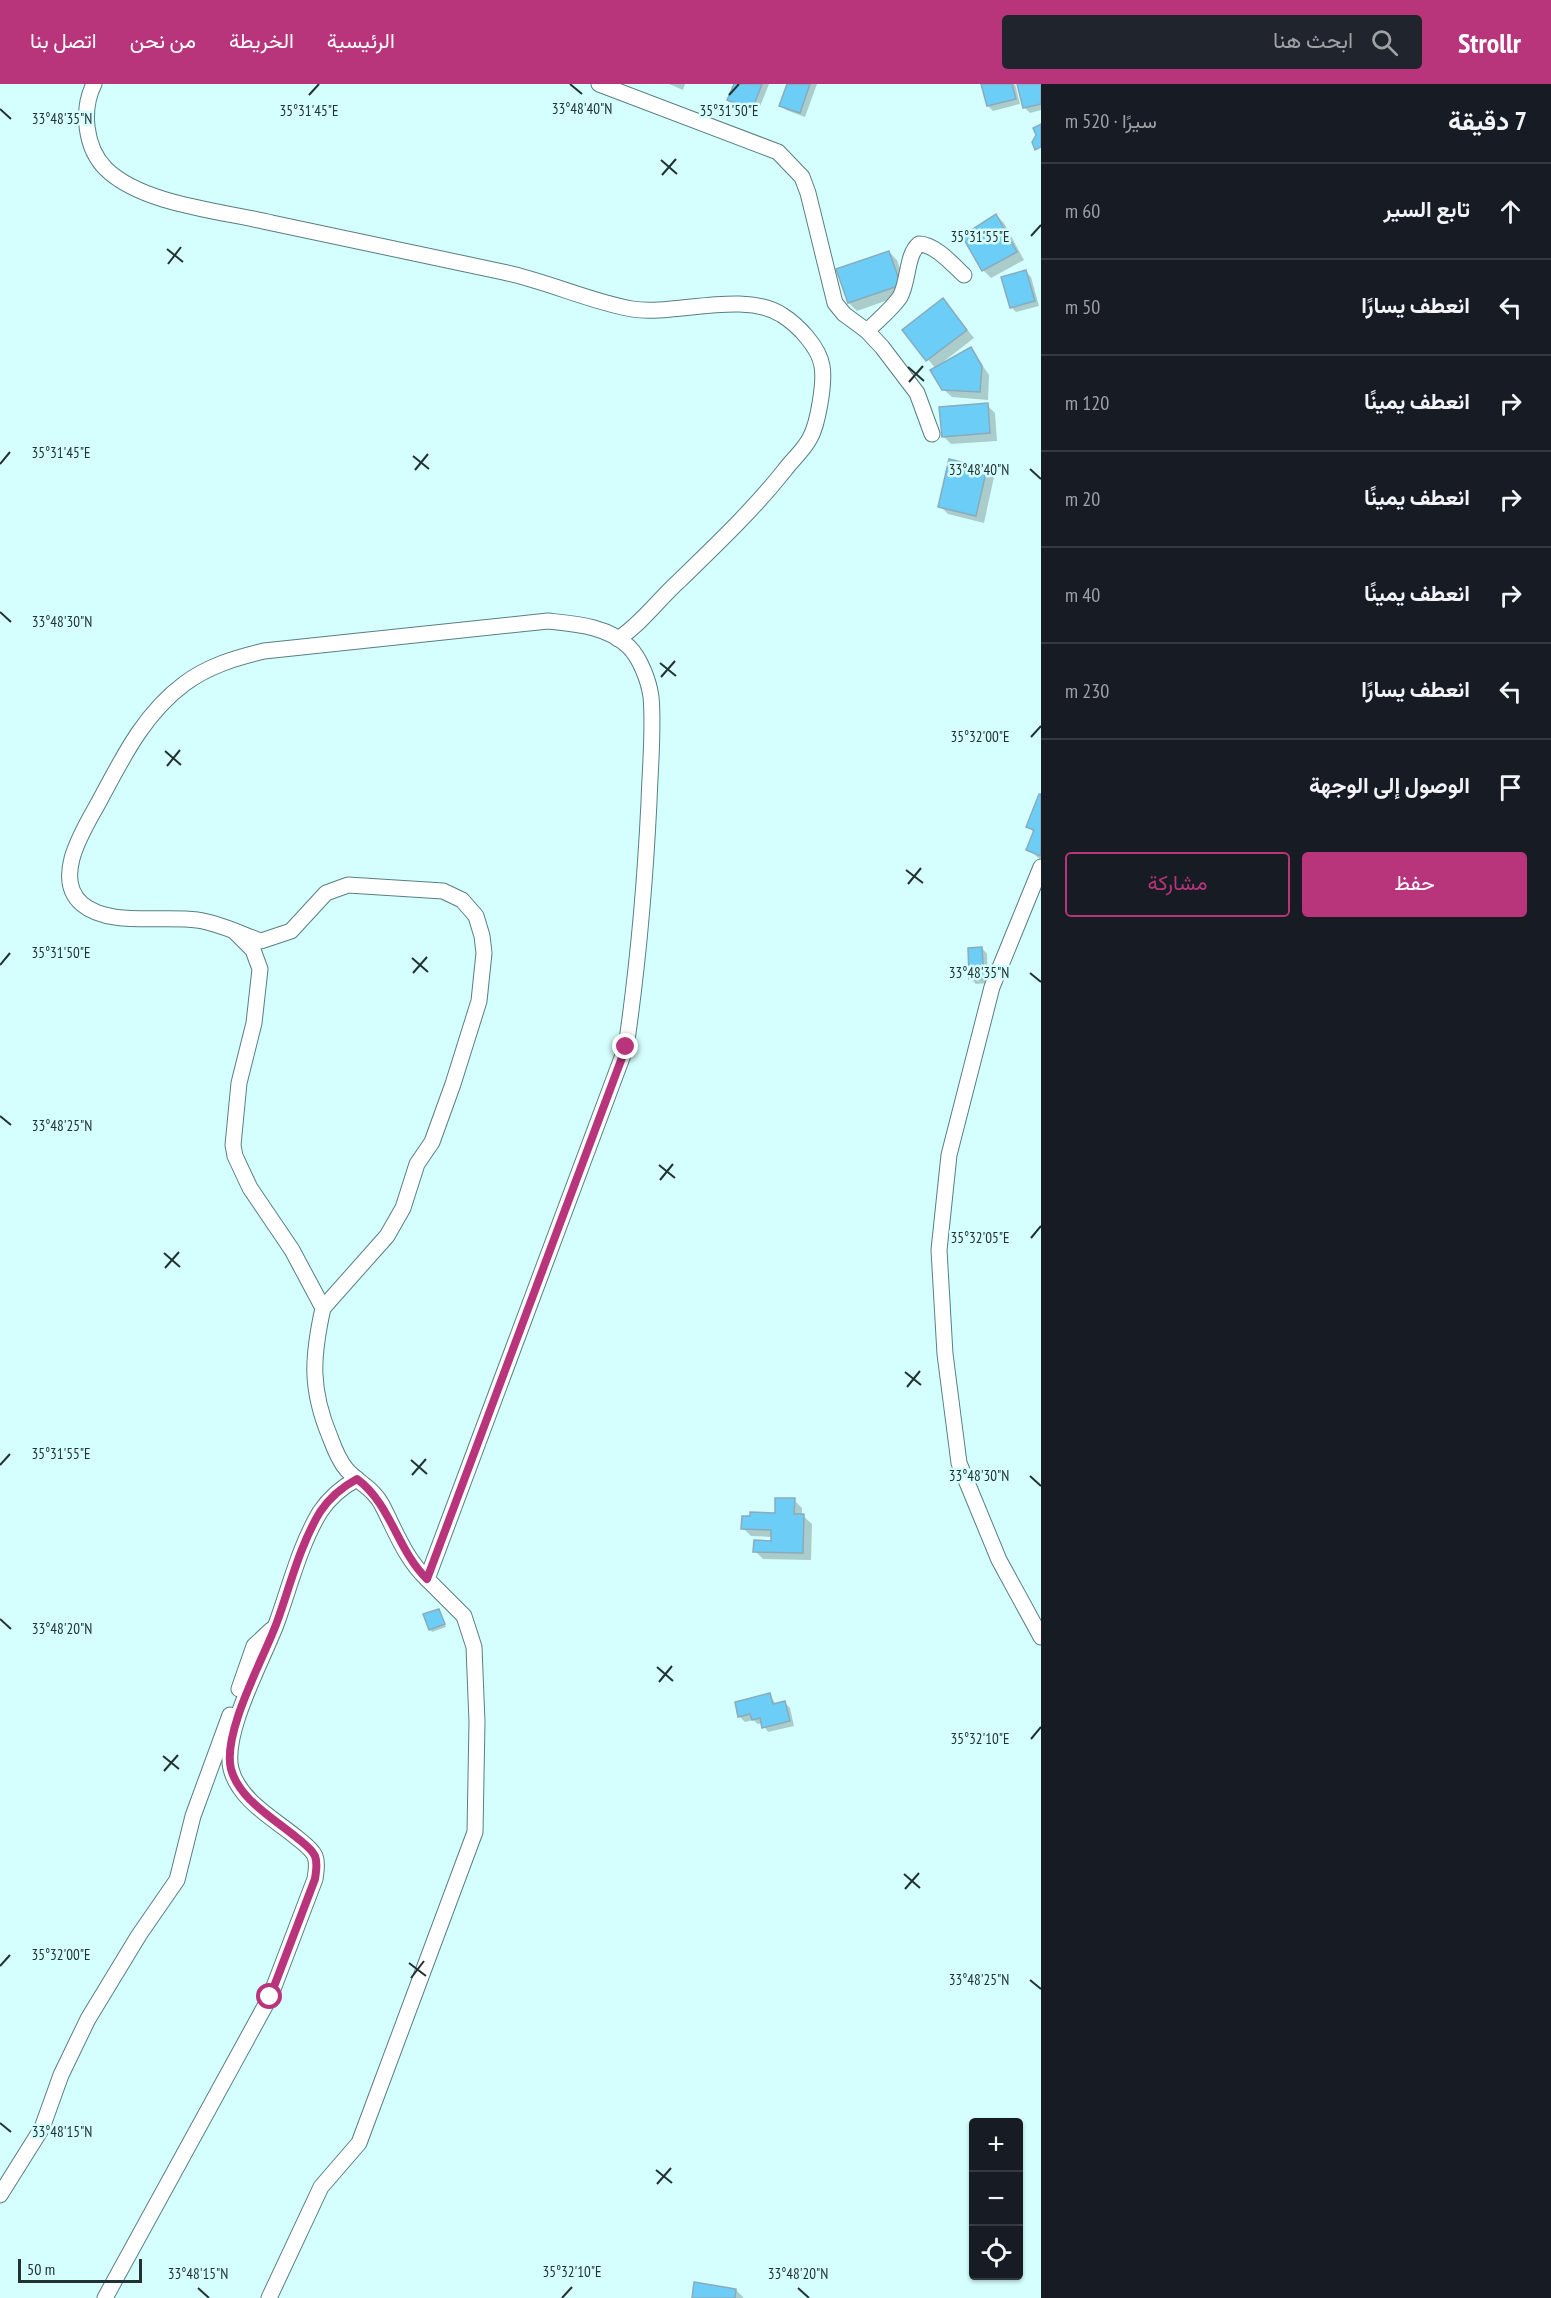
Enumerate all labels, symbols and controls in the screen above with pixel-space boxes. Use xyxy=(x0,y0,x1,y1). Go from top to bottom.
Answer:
search box xyxy=(1002,15,1422,69)
text: Strollr xyxy=(1458,24,1521,61)
text: ابحث هنا xyxy=(1273,26,1353,54)
icon: search xyxy=(1368,26,1401,59)
text: اتصل بنا xyxy=(30,27,97,54)
text: من نحن xyxy=(130,27,196,54)
text: الخريطة xyxy=(229,27,294,54)
text: الرئيسية xyxy=(327,27,395,54)
text: 33°48'40"N xyxy=(552,99,612,118)
text: 35°31'45"E xyxy=(279,101,339,120)
text: 35°31'50"E xyxy=(699,101,759,120)
text: 7 دقيقة xyxy=(1448,104,1527,137)
text: سيرًا · 520 m xyxy=(1065,108,1157,134)
text: 33°48'35"N xyxy=(32,109,92,128)
text: تابع السير xyxy=(1383,195,1470,223)
icon: ahead xyxy=(1494,195,1527,228)
text: 60 m xyxy=(1065,198,1100,224)
text: 35°31'55"E xyxy=(950,227,1010,246)
text: انعطف يسارًا xyxy=(1361,291,1470,319)
icon: left xyxy=(1494,291,1527,324)
text: 50 m xyxy=(1065,294,1100,320)
text: انعطف يمينًا xyxy=(1364,387,1470,415)
icon: right xyxy=(1494,387,1527,420)
text: 120 m xyxy=(1065,390,1109,416)
text: 35°31'45"E xyxy=(31,443,91,462)
text: 33°48'40"N xyxy=(949,460,1009,479)
text: انعطف يمينًا xyxy=(1364,483,1470,511)
icon: right xyxy=(1494,483,1527,516)
text: 20 m xyxy=(1065,486,1100,512)
text: انعطف يمينًا xyxy=(1364,579,1470,607)
icon: right xyxy=(1494,579,1527,612)
text: 40 m xyxy=(1065,582,1100,608)
text: 33°48'30"N xyxy=(32,612,92,631)
text: انعطف يسارًا xyxy=(1361,675,1470,703)
icon: left xyxy=(1494,675,1527,708)
text: 230 m xyxy=(1065,678,1109,704)
text: 35°32'00"E xyxy=(950,727,1010,746)
text: الوصول إلى الوجهة xyxy=(1309,771,1470,799)
icon: arrive xyxy=(1494,771,1527,804)
button: مشاركة xyxy=(1065,852,1290,917)
button: حفظ xyxy=(1302,852,1527,917)
text: 35°31'50"E xyxy=(31,943,91,962)
text: 33°48'35"N xyxy=(949,963,1009,982)
route end xyxy=(612,1033,638,1059)
text: 33°48'25"N xyxy=(32,1116,92,1135)
text: 35°32'05"E xyxy=(950,1228,1010,1247)
text: 35°31'55"E xyxy=(31,1444,91,1463)
text: 33°48'30"N xyxy=(949,1466,1009,1485)
text: 33°48'20"N xyxy=(32,1619,92,1638)
text: 35°32'10"E xyxy=(950,1729,1010,1748)
text: 35°32'00"E xyxy=(31,1945,91,1964)
text: 33°48'25"N xyxy=(949,1970,1009,1989)
route start xyxy=(256,1983,282,2009)
map controls xyxy=(969,2118,1023,2280)
button: + xyxy=(969,2118,1023,2172)
text: 33°48'15"N xyxy=(32,2122,92,2141)
button: − xyxy=(969,2172,1023,2226)
button: locate xyxy=(969,2226,1023,2280)
scale bar xyxy=(18,2256,142,2284)
text: 50 m xyxy=(27,2259,55,2279)
text: 35°32'10"E xyxy=(542,2262,602,2281)
text: 33°48'15"N xyxy=(168,2264,228,2283)
text: 33°48'20"N xyxy=(768,2264,828,2283)

